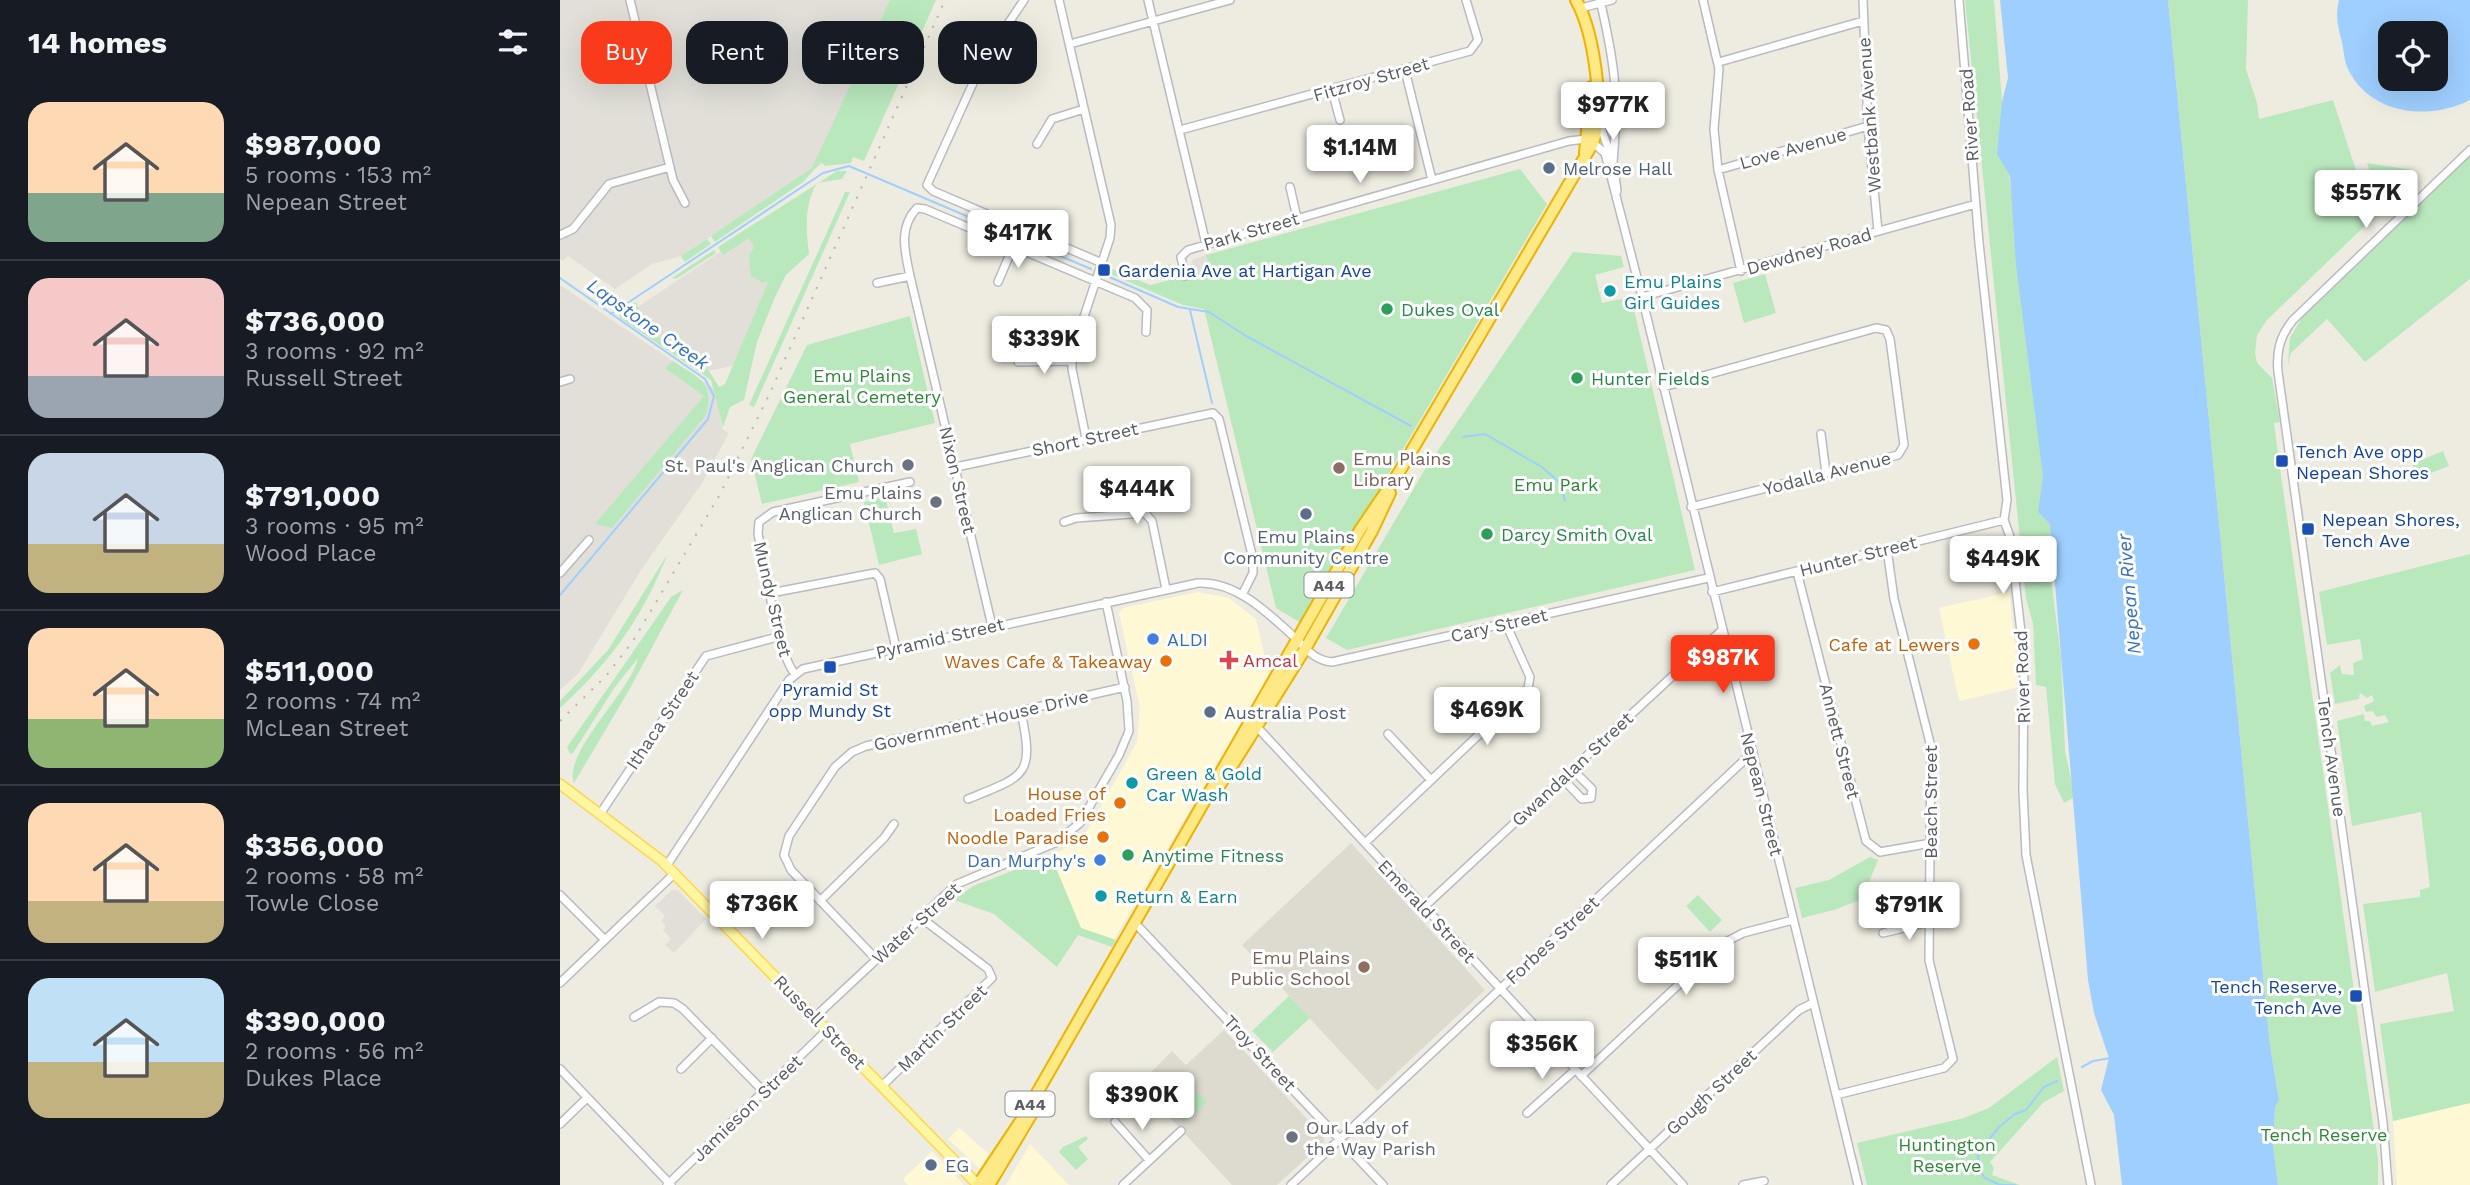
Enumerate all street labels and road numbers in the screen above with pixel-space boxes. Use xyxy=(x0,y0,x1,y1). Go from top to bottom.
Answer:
street label: Westbank Avenue xyxy=(1853,37,1885,193)
street label: Fitzroy Street xyxy=(1311,52,1432,106)
street label: River Road xyxy=(1955,68,1983,162)
street label: Love Avenue xyxy=(1737,123,1849,173)
street label: Park Street xyxy=(1201,207,1302,255)
street label: Dewdney Road xyxy=(1744,223,1874,279)
street label: Short Street xyxy=(1030,417,1141,461)
street label: Nixon Street xyxy=(935,424,981,536)
street label: Yodalla Avenue xyxy=(1761,447,1893,499)
street label: Hunter Street xyxy=(1797,531,1919,581)
street label: Mundy Street xyxy=(750,539,797,659)
road number: A44 xyxy=(1304,572,1354,598)
street label: Cary Street xyxy=(1448,604,1550,646)
street label: Pyramid Street xyxy=(874,613,1007,663)
street label: River Road xyxy=(2010,630,2034,724)
street label: Ithaca Street xyxy=(621,666,703,773)
street label: Annett Street xyxy=(1815,681,1865,801)
street label: Government House Drive xyxy=(871,685,1091,755)
street label: Tench Avenue xyxy=(2313,696,2351,818)
street label: Gwandalan Street xyxy=(1507,707,1637,831)
street label: Nepean Street xyxy=(1736,730,1788,858)
street label: Beach Street xyxy=(1920,745,1941,859)
street label: Emerald Street xyxy=(1374,855,1480,967)
street label: Water Street xyxy=(868,878,965,968)
street label: Forbes Street xyxy=(1501,891,1603,988)
street label: Russell Street xyxy=(770,970,871,1074)
street label: Martin Street xyxy=(893,980,991,1076)
street label: Troy Street xyxy=(1219,1011,1301,1096)
street label: Gough Street xyxy=(1661,1044,1761,1139)
street label: Jamieson Street xyxy=(688,1050,806,1166)
road number: A44 xyxy=(1006,1092,1054,1116)

